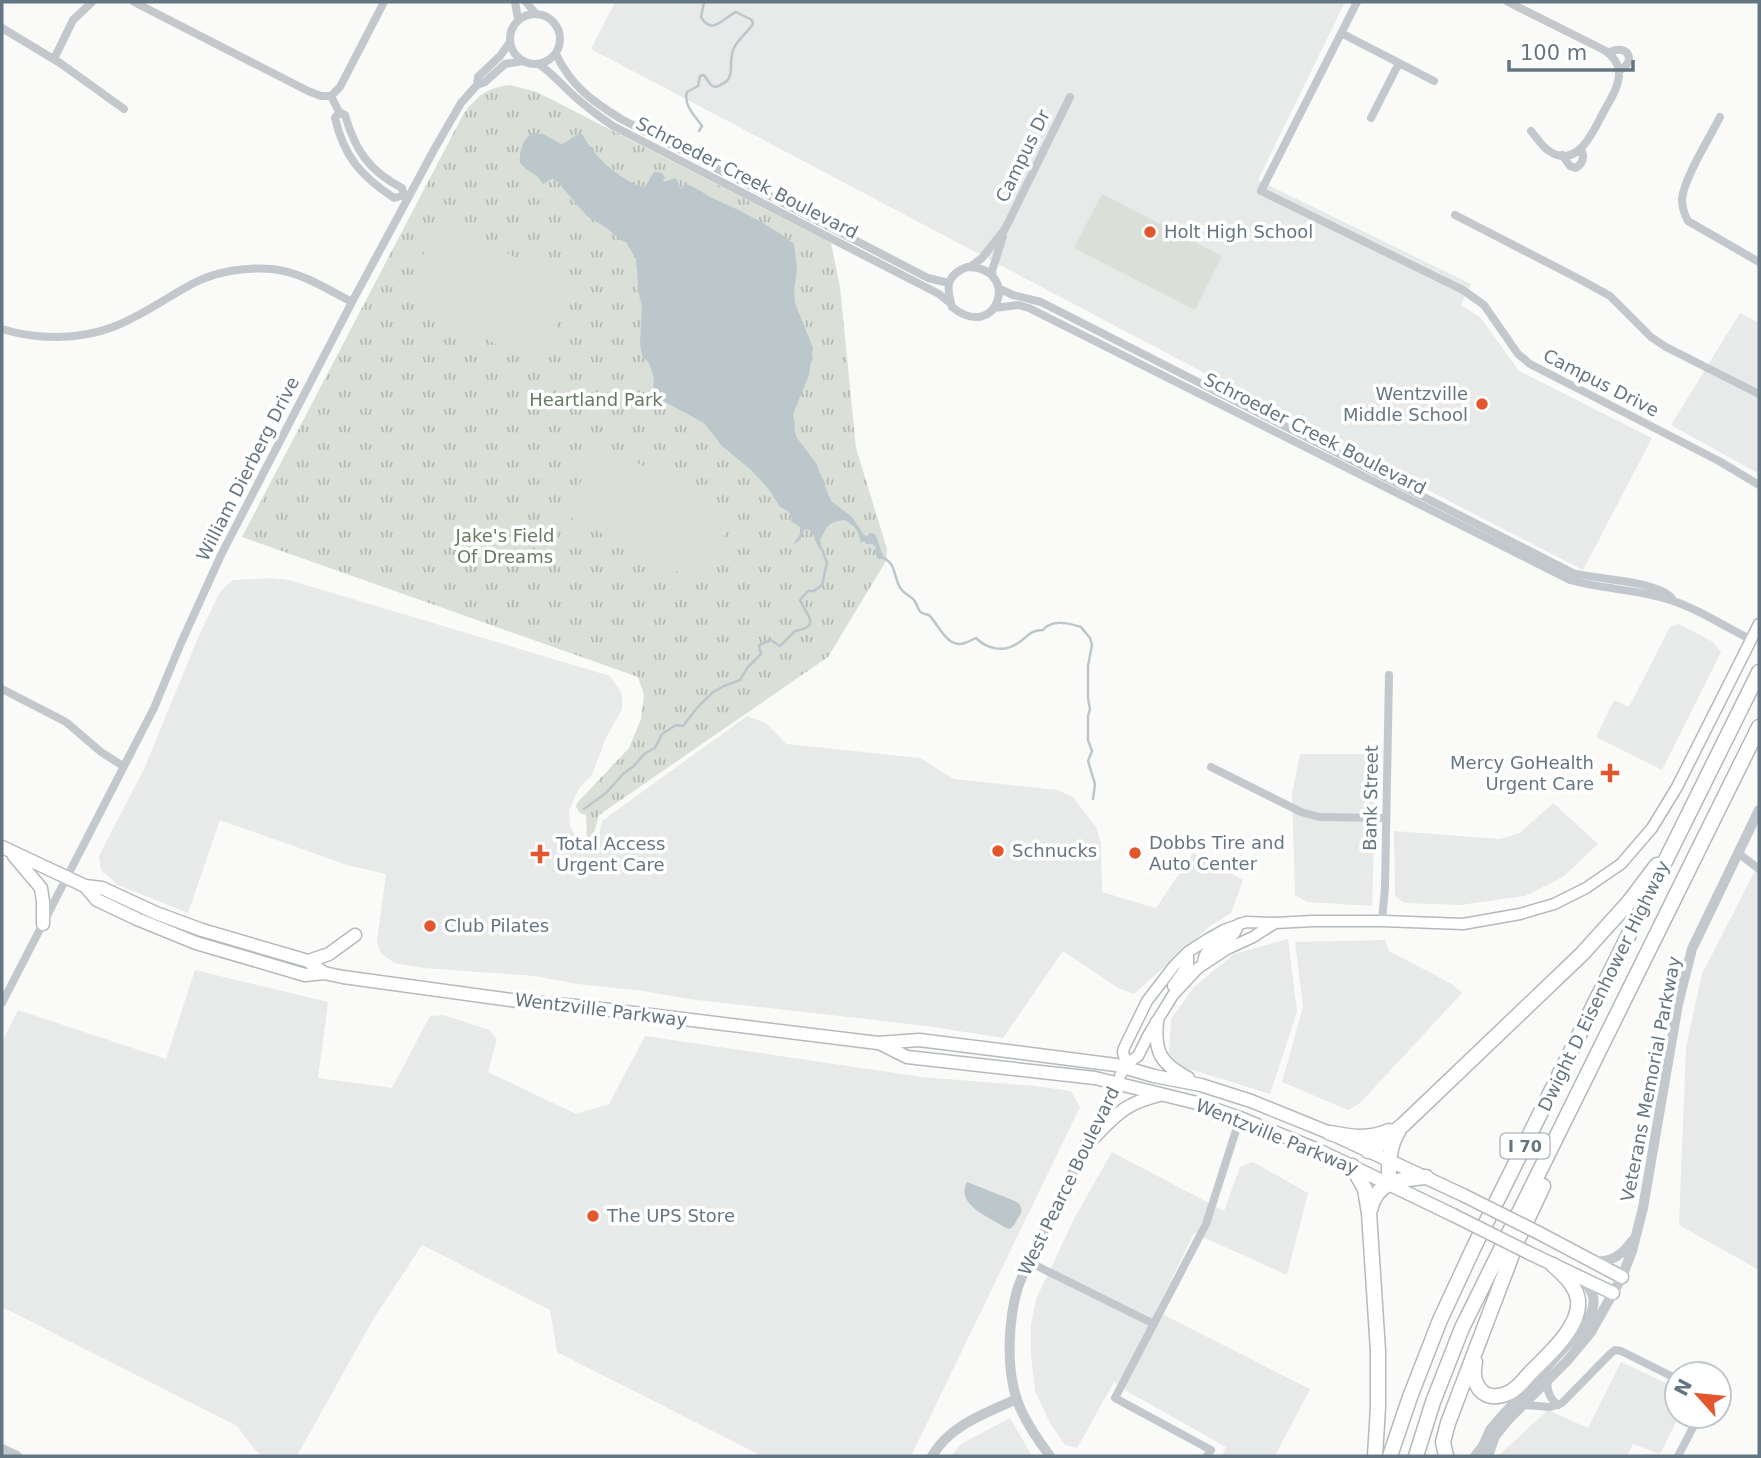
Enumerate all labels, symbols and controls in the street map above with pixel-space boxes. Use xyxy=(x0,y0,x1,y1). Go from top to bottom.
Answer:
scale bar xyxy=(1509,28,1633,72)
text: 100 m xyxy=(1520,41,1587,65)
street label: Campus Dr xyxy=(991,106,1054,205)
street label: Schroeder Creek Boulevard xyxy=(633,112,862,243)
place label: Holt High School xyxy=(1164,221,1313,242)
marker: Holt High School xyxy=(1142,224,1158,240)
street label: Campus Drive xyxy=(1540,344,1663,421)
street label: Schroeder Creek Boulevard xyxy=(1201,368,1430,499)
street label: William Dierberg Drive xyxy=(192,373,303,564)
place label: Wentzville Middle School xyxy=(1343,383,1468,425)
park label: Heartland Park xyxy=(529,389,663,410)
marker: Wentzville Middle School xyxy=(1474,396,1490,412)
park label: Jake's Field Of Dreams xyxy=(455,525,554,567)
street label: Bank Street xyxy=(1359,745,1382,851)
place label: Mercy GoHealth Urgent Care xyxy=(1450,752,1594,794)
marker: Mercy GoHealth Urgent Care xyxy=(1600,763,1620,783)
place label: Dobbs Tire and Auto Center xyxy=(1149,832,1285,874)
place label: Total Access Urgent Care xyxy=(555,833,665,875)
place label: Schnucks xyxy=(1012,840,1097,861)
marker: Schnucks xyxy=(990,843,1006,859)
marker: Total Access Urgent Care xyxy=(530,844,550,864)
marker: Dobbs Tire and Auto Center xyxy=(1127,845,1143,861)
street label: Dwight D Eisenhower Highway xyxy=(1534,857,1674,1114)
place label: Club Pilates xyxy=(444,915,549,936)
marker: Club Pilates xyxy=(422,918,438,934)
street label: Veterans Memorial Parkway xyxy=(1616,954,1685,1203)
street label: Wentzville Parkway xyxy=(514,989,689,1031)
street label: West Pearce Boulevard xyxy=(1014,1083,1123,1278)
street label: Wentzville Parkway xyxy=(1193,1094,1362,1179)
road number: I 70 xyxy=(1500,1134,1550,1158)
place label: The UPS Store xyxy=(606,1205,735,1226)
marker: The UPS Store xyxy=(585,1208,601,1224)
north arrow xyxy=(1663,1360,1733,1430)
text: N xyxy=(1669,1375,1696,1399)

